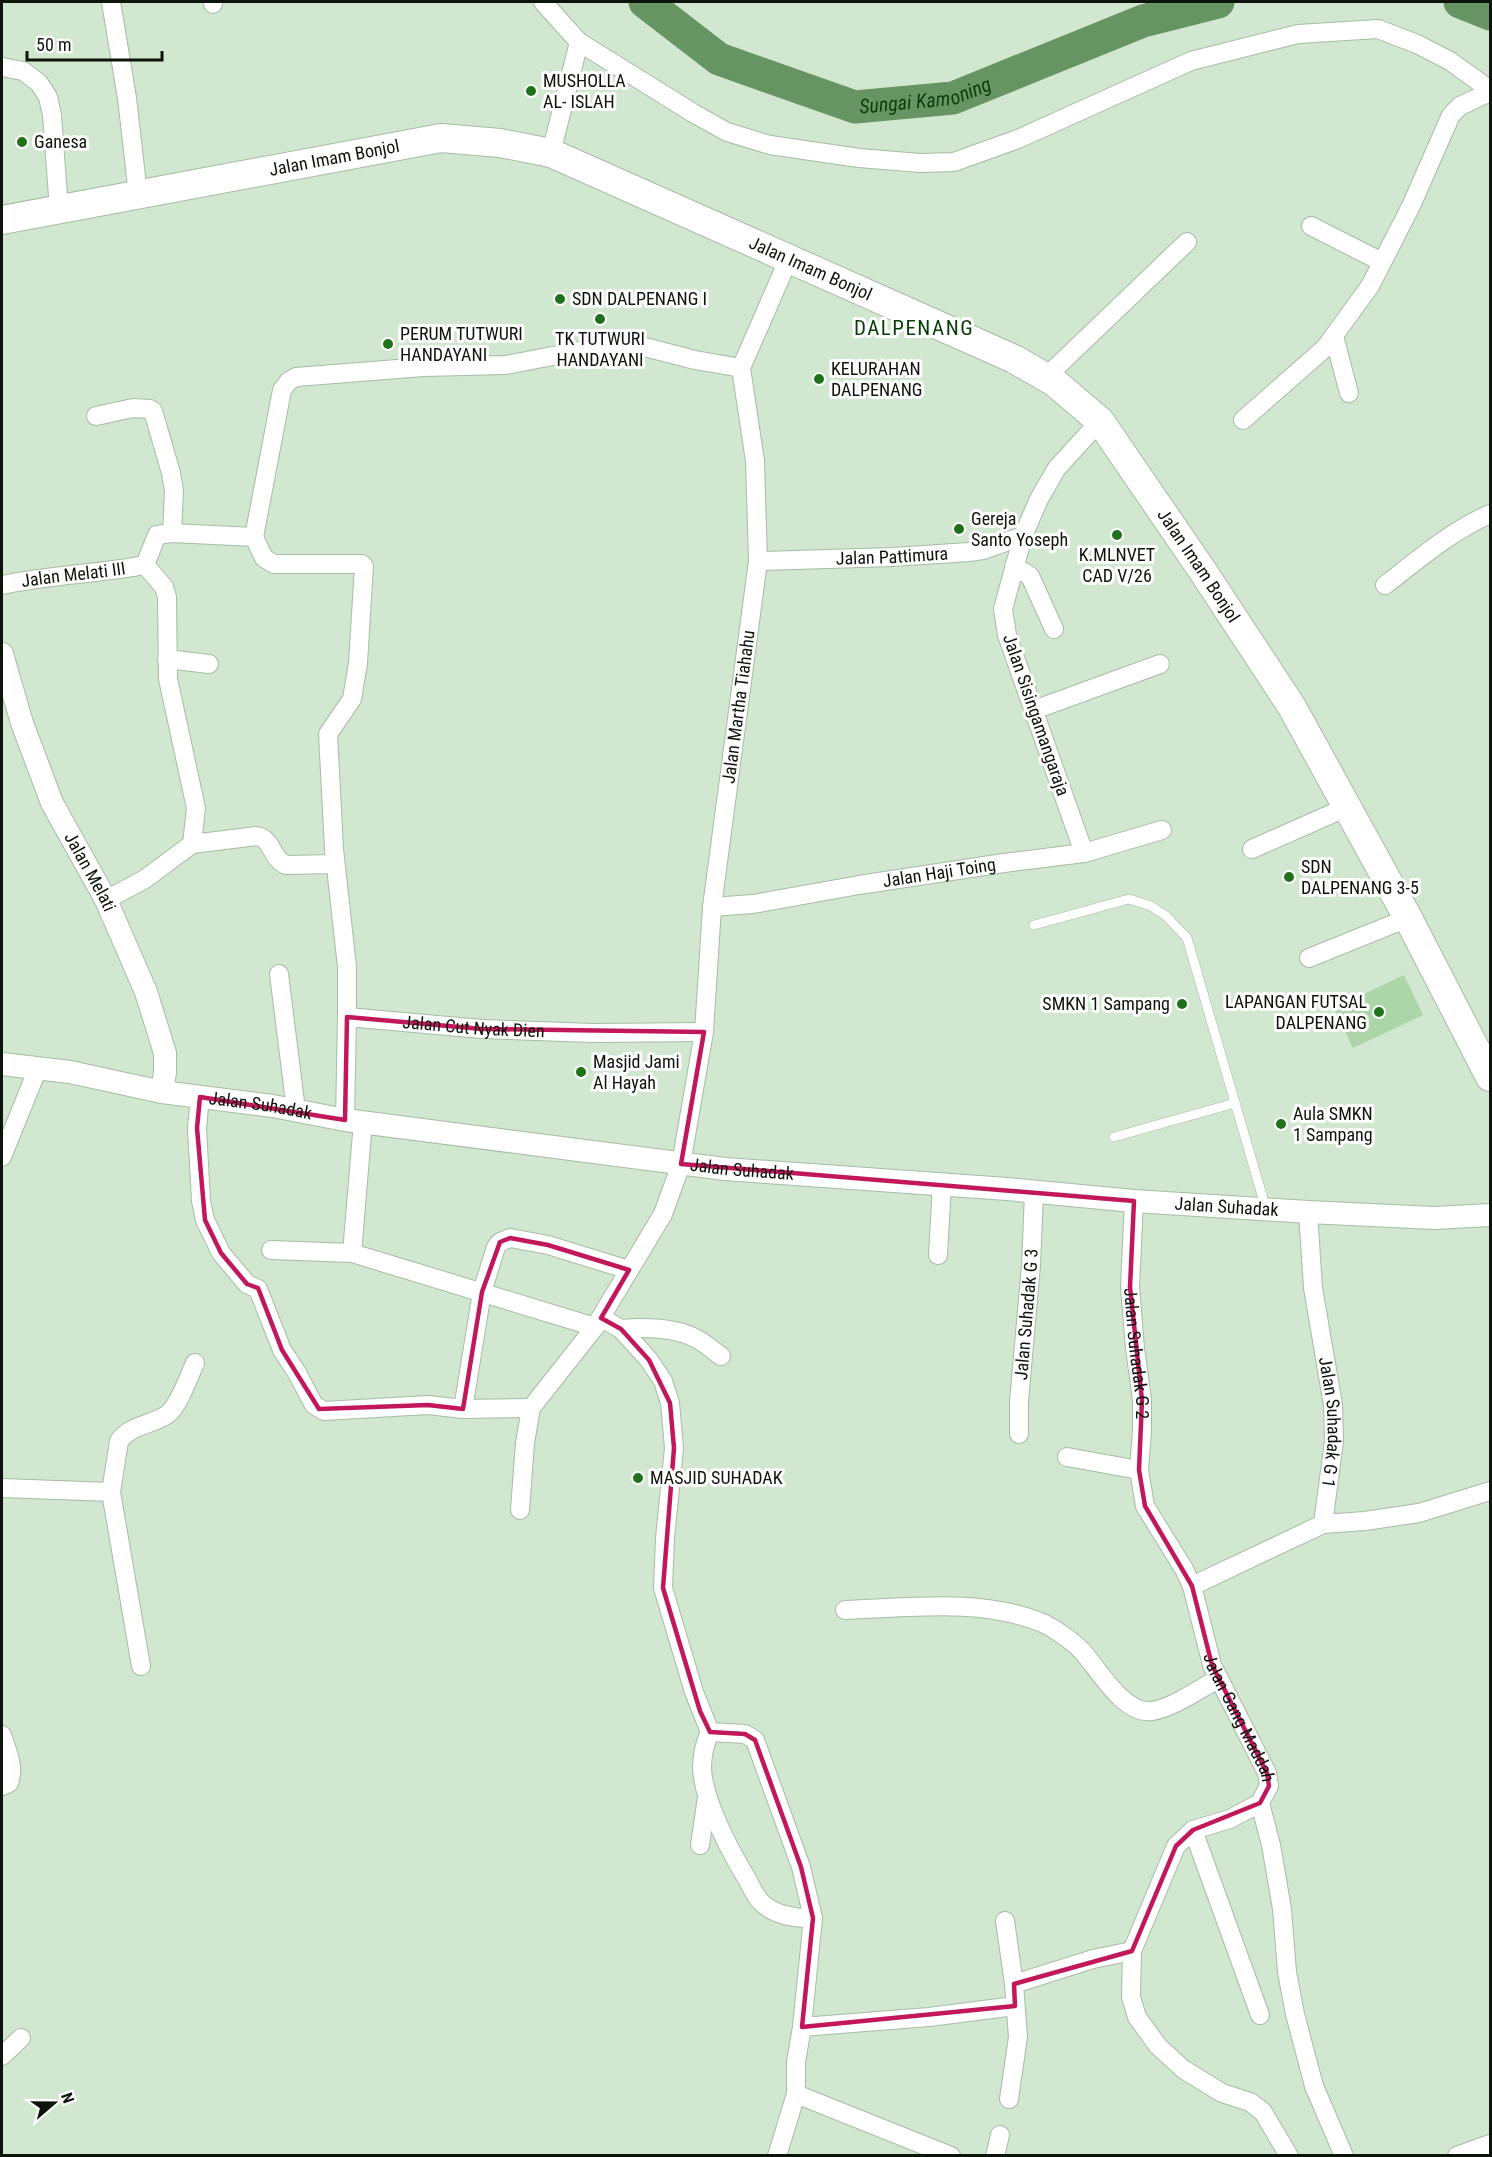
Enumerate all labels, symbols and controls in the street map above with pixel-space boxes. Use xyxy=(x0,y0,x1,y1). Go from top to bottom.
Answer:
scale bar xyxy=(27,24,162,62)
text: 50 m xyxy=(36,34,71,55)
place label: MUSHOLLA AL- ISLAH xyxy=(543,70,626,112)
water label: Sungai Kamoning xyxy=(858,72,995,119)
marker: MUSHOLLA AL- ISLAH xyxy=(524,84,538,98)
place label: Ganesa xyxy=(34,131,87,152)
marker: Ganesa xyxy=(15,135,29,149)
street label: Jalan Imam Bonjol xyxy=(267,135,401,180)
street label: Jalan Imam Bonjol xyxy=(746,232,876,305)
place label: SDN DALPENANG I xyxy=(572,288,707,309)
marker: SDN DALPENANG I xyxy=(553,292,567,306)
marker: TK TUTWURI HANDAYANI xyxy=(593,312,607,326)
district label: DALPENANG xyxy=(854,316,974,340)
place label: PERUM TUTWURI HANDAYANI xyxy=(400,323,523,365)
place label: TK TUTWURI HANDAYANI xyxy=(555,328,645,370)
marker: PERUM TUTWURI HANDAYANI xyxy=(381,337,395,351)
place label: KELURAHAN DALPENANG xyxy=(831,358,922,400)
marker: KELURAHAN DALPENANG xyxy=(812,372,826,386)
street label: Jalan Imam Bonjol xyxy=(1153,505,1244,626)
place label: Gereja Santo Yoseph xyxy=(971,508,1068,550)
marker: Gereja Santo Yoseph xyxy=(952,522,966,536)
marker: K.MLNVET CAD V/26 xyxy=(1110,528,1124,542)
street label: Jalan Pattimura xyxy=(835,542,949,569)
place label: K.MLNVET CAD V/26 xyxy=(1079,544,1155,586)
street label: Jalan Melati III xyxy=(20,557,127,591)
street label: Jalan Martha Tiahahu xyxy=(718,629,759,785)
street label: Jalan Sisingamangaraja xyxy=(999,631,1074,799)
street label: Jalan Melati xyxy=(60,828,121,914)
street label: Jalan Haji Toing xyxy=(881,853,997,891)
place label: SDN DALPENANG 3-5 xyxy=(1301,856,1419,898)
marker: SDN DALPENANG 3-5 xyxy=(1282,870,1296,884)
place label: LAPANGAN FUTSAL DALPENANG xyxy=(1225,991,1367,1033)
place label: SMKN 1 Sampang xyxy=(1042,993,1170,1014)
marker: SMKN 1 Sampang xyxy=(1175,997,1189,1011)
marker: LAPANGAN FUTSAL DALPENANG xyxy=(1372,1005,1386,1019)
street label: Jalan Cut Nyak Dien xyxy=(402,1011,545,1041)
place label: Masjid Jami Al Hayah xyxy=(593,1051,680,1093)
marker: Masjid Jami Al Hayah xyxy=(574,1065,588,1079)
street label: Jalan Suhadak xyxy=(208,1087,314,1123)
place label: Aula SMKN 1 Sampang xyxy=(1293,1103,1373,1145)
marker: Aula SMKN 1 Sampang xyxy=(1274,1117,1288,1131)
street label: Jalan Suhadak xyxy=(689,1154,795,1184)
street label: Jalan Suhadak xyxy=(1174,1193,1279,1220)
street label: Jalan Suhadak G 3 xyxy=(1010,1248,1042,1381)
street label: Jalan Suhadak G 2 xyxy=(1120,1287,1153,1419)
street label: Jalan Suhadak G 1 xyxy=(1315,1355,1345,1489)
place label: MASJID SUHADAK xyxy=(650,1467,783,1488)
marker: MASJID SUHADAK xyxy=(631,1471,645,1485)
street label: Jalan Gang Maddah xyxy=(1199,1651,1279,1783)
north arrow xyxy=(24,2073,84,2133)
text: N xyxy=(57,2090,78,2106)

